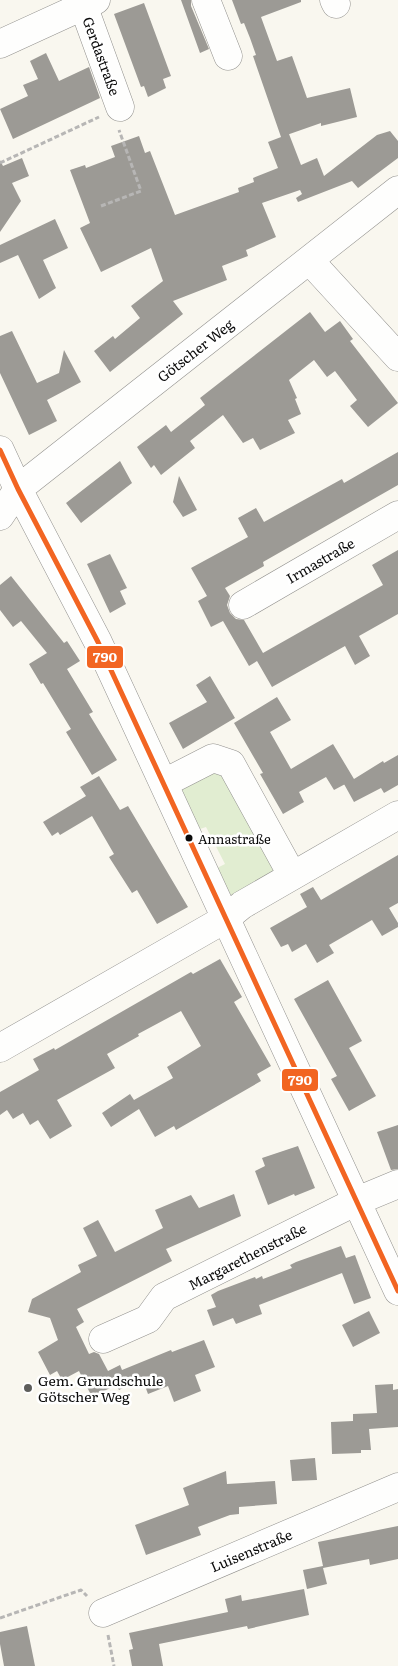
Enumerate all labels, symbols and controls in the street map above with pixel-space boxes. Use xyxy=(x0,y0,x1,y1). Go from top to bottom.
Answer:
street label: Gerdastraße xyxy=(78,14,126,98)
street label: Götscher Weg xyxy=(153,314,238,386)
street label: Irmastraße xyxy=(282,532,358,588)
line badge: 790 xyxy=(86,645,124,669)
text: 790 xyxy=(93,646,118,666)
place label: Annastraße xyxy=(198,829,271,848)
marker: Annastraße xyxy=(184,833,194,843)
line badge: 790 xyxy=(281,1068,319,1092)
text: 790 xyxy=(288,1069,313,1089)
street label: Margarethenstraße xyxy=(185,1218,309,1294)
place label: Gem. Grundschule Götscher Weg xyxy=(38,1370,163,1406)
marker: Gem. Grundschule Götscher Weg xyxy=(22,1382,34,1394)
street label: Luisenstraße xyxy=(207,1524,295,1576)

